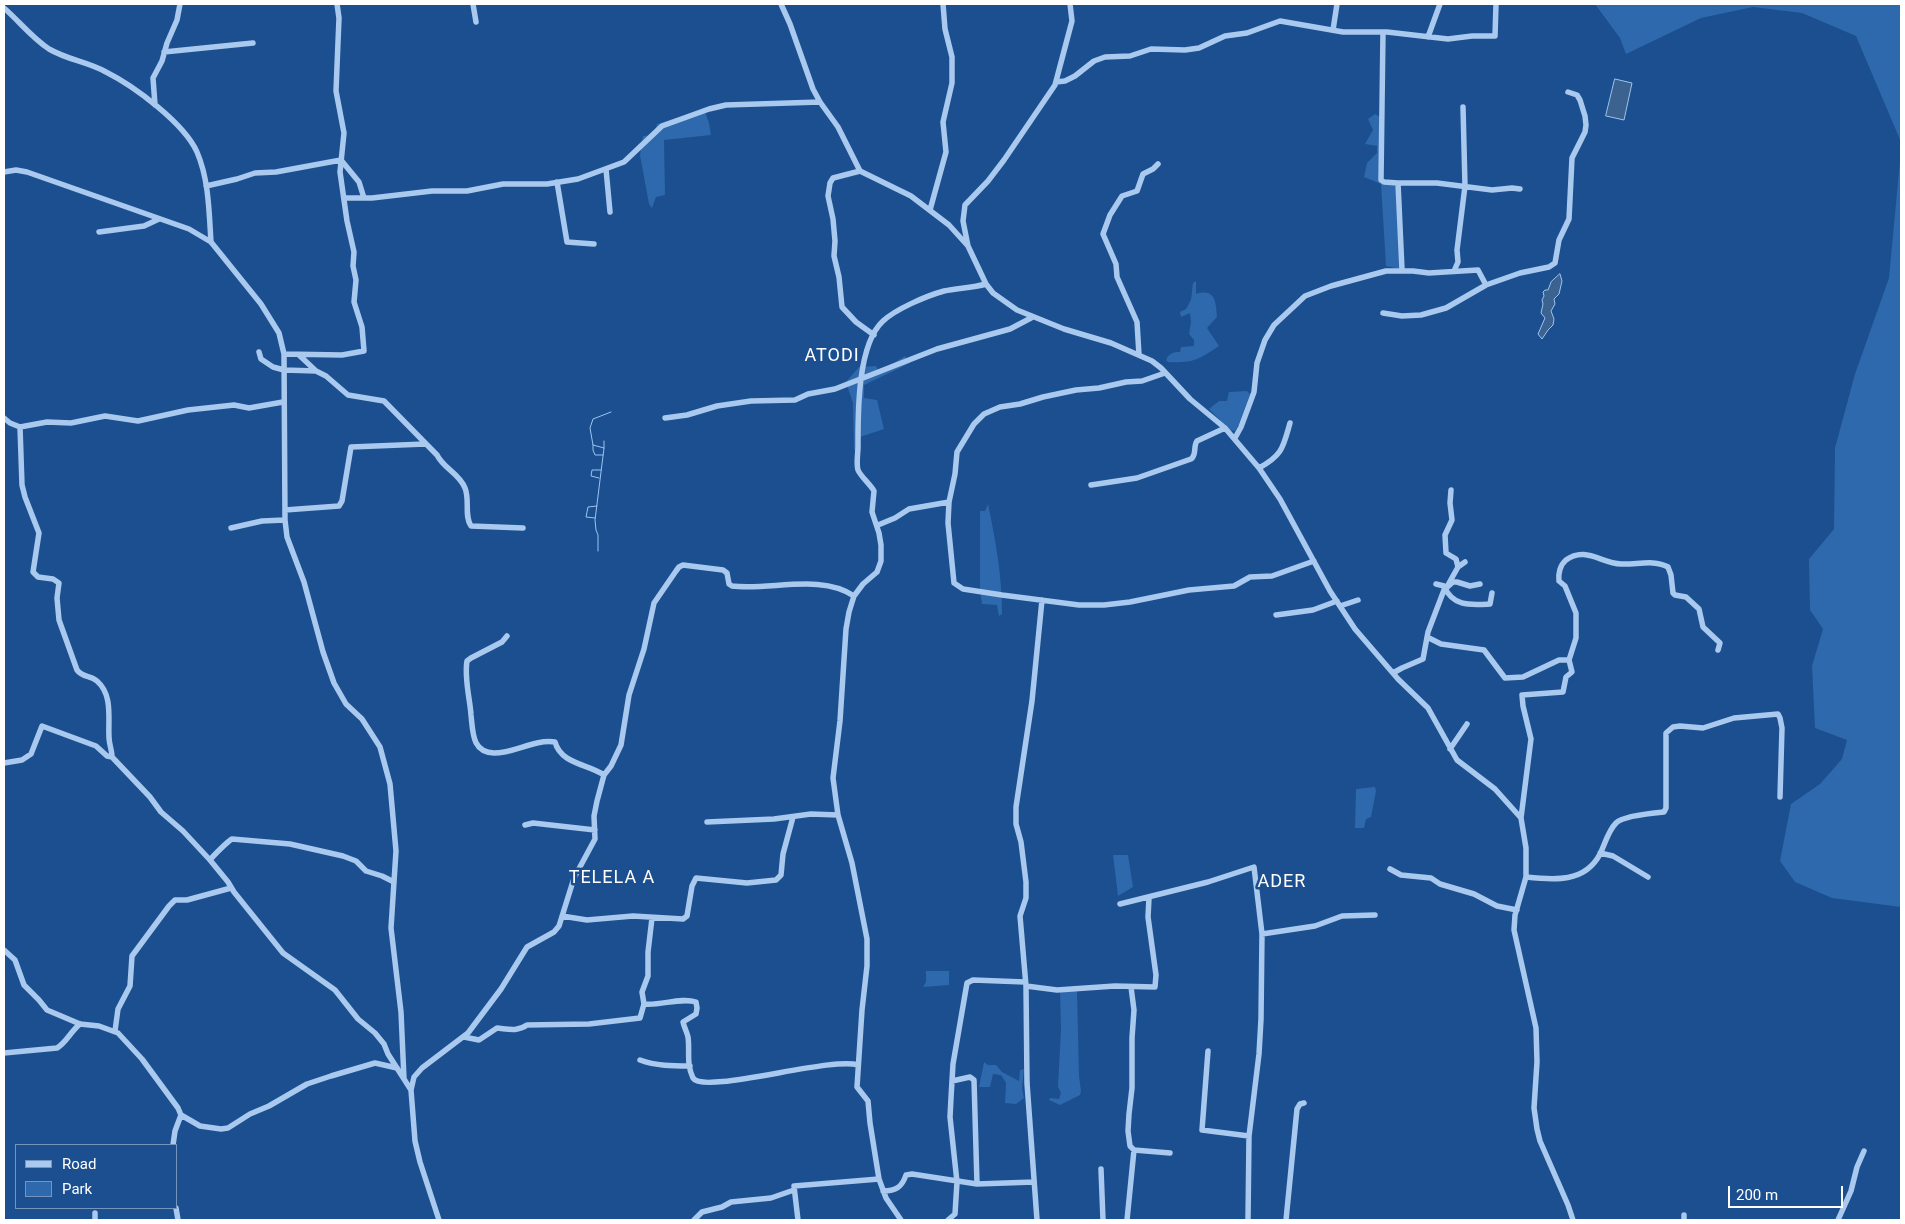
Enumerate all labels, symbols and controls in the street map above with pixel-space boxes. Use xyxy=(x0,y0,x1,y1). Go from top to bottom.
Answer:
district label: ATODI xyxy=(804,345,860,367)
district label: TELELA A xyxy=(568,867,656,889)
district label: ADER xyxy=(1257,871,1307,893)
legend xyxy=(15,1144,178,1209)
text: Road xyxy=(62,1155,96,1173)
scale bar xyxy=(1730,1176,1845,1208)
text: Park xyxy=(62,1180,92,1198)
text: 200 m xyxy=(1736,1186,1778,1204)

